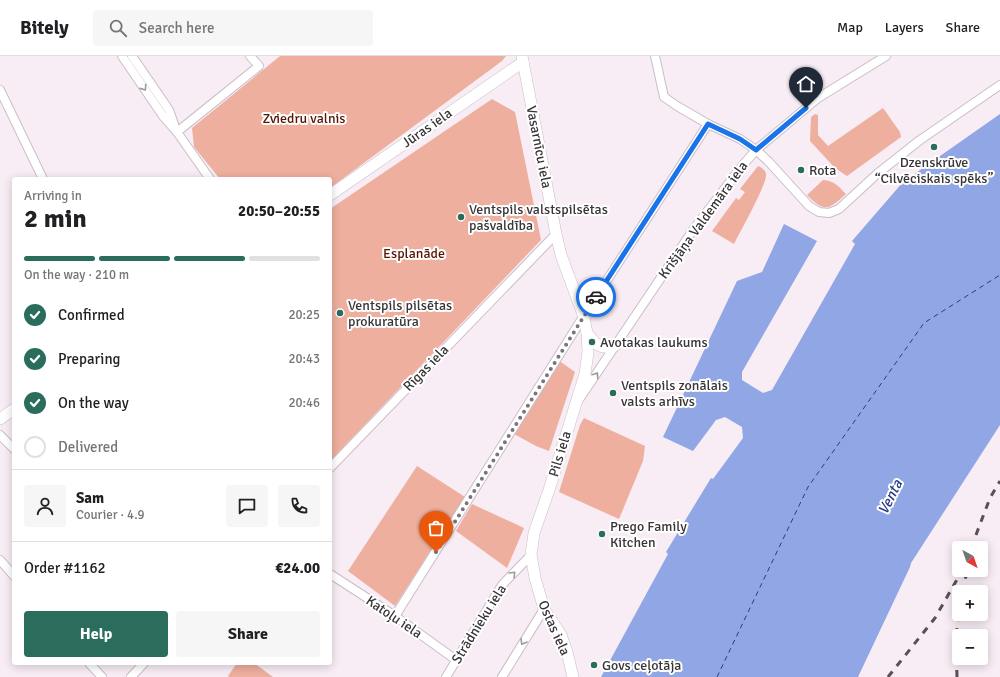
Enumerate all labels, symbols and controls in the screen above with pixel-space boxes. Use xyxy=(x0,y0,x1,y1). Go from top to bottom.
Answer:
search box xyxy=(93,10,373,46)
text: Bitely xyxy=(20,16,69,40)
icon: search xyxy=(107,17,129,39)
text: Search here xyxy=(139,19,214,37)
text: Map xyxy=(837,19,863,36)
text: Layers xyxy=(885,19,924,36)
text: Share xyxy=(946,19,980,36)
pin xyxy=(789,67,823,108)
icon: home xyxy=(795,73,817,95)
one-way arrow xyxy=(139,84,147,91)
street label: Vasarnīcu iela xyxy=(523,104,555,190)
street label: Jūras iela xyxy=(399,105,455,151)
park label: Zviedru valnis xyxy=(263,110,345,127)
marker: Dzenskrūve “Cilvēciskais spēks” xyxy=(929,142,939,152)
place label: Dzenskrūve “Cilvēciskais spēks” xyxy=(875,154,993,187)
street label: Krišjāņa Valdemāra iela xyxy=(655,158,751,282)
place label: Rota xyxy=(809,162,836,179)
marker: Rota xyxy=(796,165,806,175)
text: Arriving in xyxy=(24,188,82,204)
place label: Ventspils valstspilsētas pašvaldība xyxy=(469,201,608,234)
text: 20:50–20:55 xyxy=(238,202,320,220)
text: 2 min xyxy=(24,203,87,235)
marker: Ventspils valstspilsētas pašvaldība xyxy=(456,212,466,222)
park label: Esplanāde xyxy=(383,245,445,262)
text: On the way · 210 m xyxy=(24,267,129,283)
courier xyxy=(576,277,616,317)
icon: car xyxy=(585,286,607,308)
place label: Ventspils pilsētas prokuratūra xyxy=(348,297,452,330)
icon: check xyxy=(24,304,46,326)
text: Confirmed xyxy=(58,306,125,324)
text: 20:25 xyxy=(288,307,320,323)
marker: Ventspils pilsētas prokuratūra xyxy=(335,308,345,318)
place label: Avotakas laukums xyxy=(600,334,708,351)
marker: Avotakas laukums xyxy=(587,337,597,347)
street label: Rīgas iela xyxy=(400,341,452,395)
icon: check xyxy=(24,348,46,370)
text: Preparing xyxy=(58,350,121,368)
text: 20:43 xyxy=(288,351,320,367)
one-way arrow xyxy=(591,372,599,379)
place label: Ventspils zonālais valsts arhīvs xyxy=(621,377,728,410)
marker: Ventspils zonālais valsts arhīvs xyxy=(608,388,618,398)
icon: check xyxy=(24,392,46,414)
text: On the way xyxy=(58,394,129,412)
text: 20:46 xyxy=(288,395,320,411)
street label: Pils iela xyxy=(545,429,575,479)
text: Delivered xyxy=(58,438,118,456)
water label: Venta xyxy=(874,476,906,517)
button: person xyxy=(24,485,66,527)
button: chat xyxy=(226,485,268,527)
button: phone xyxy=(278,485,320,527)
text: Sam xyxy=(76,489,104,507)
text: Courier · 4.9 xyxy=(76,507,145,523)
pin xyxy=(419,511,453,552)
icon: bag xyxy=(425,517,447,539)
place label: Prego Family Kitchen xyxy=(610,518,687,551)
marker: Prego Family Kitchen xyxy=(597,529,607,539)
north arrow xyxy=(952,541,988,577)
map controls xyxy=(952,541,988,665)
text: Order #1162 xyxy=(24,559,106,577)
text: €24.00 xyxy=(275,559,320,577)
one-way arrow xyxy=(508,571,515,579)
street label: Strādnieku iela xyxy=(448,581,510,667)
button: + xyxy=(952,585,988,621)
street label: Katoļu iela xyxy=(363,592,425,642)
street label: Ostas iela xyxy=(534,598,574,658)
button: Help xyxy=(24,611,168,657)
button: Share xyxy=(176,611,320,657)
button: − xyxy=(952,629,988,665)
one-way arrow xyxy=(521,638,528,645)
place label: Govs ceļotāja xyxy=(602,657,681,674)
marker: Govs ceļotāja xyxy=(589,660,599,670)

